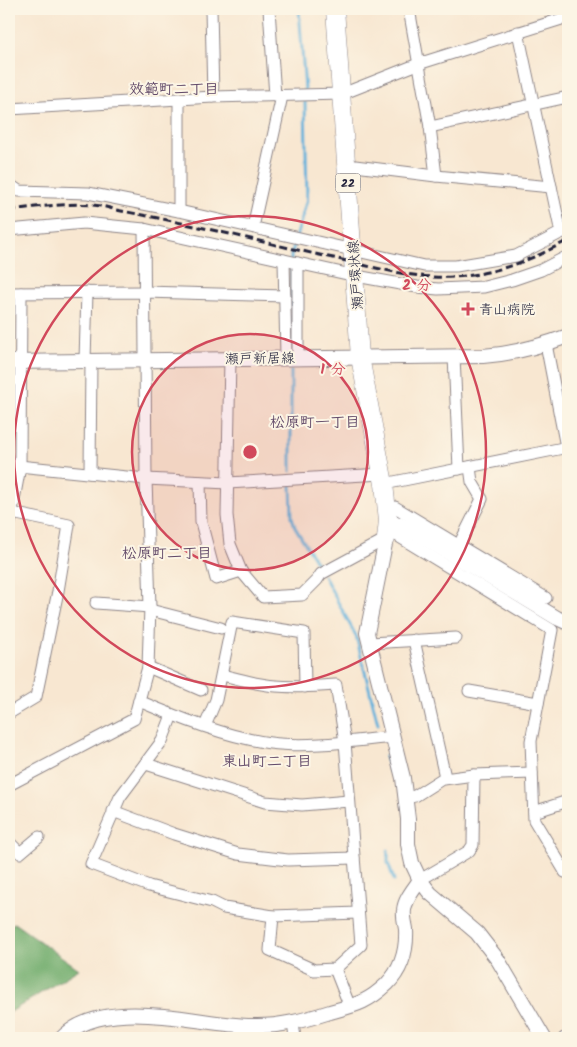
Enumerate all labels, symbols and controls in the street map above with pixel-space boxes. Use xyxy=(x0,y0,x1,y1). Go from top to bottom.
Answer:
district label: 效範町二丁目 xyxy=(129,78,219,102)
road number: 22 xyxy=(336,174,360,192)
street label: 瀬戸環状線 xyxy=(343,239,369,311)
text: 2 分 xyxy=(402,274,432,298)
place label: 青山病院 xyxy=(479,299,535,321)
marker: 青山病院 xyxy=(461,302,475,316)
street label: 瀬戸新居線 xyxy=(225,347,295,371)
text: 1 分 xyxy=(320,358,346,382)
district label: 松原町一丁目 xyxy=(270,411,360,435)
centre of rings xyxy=(241,443,259,461)
district label: 松原町二丁目 xyxy=(122,542,212,566)
district label: 東山町二丁目 xyxy=(222,750,312,774)

